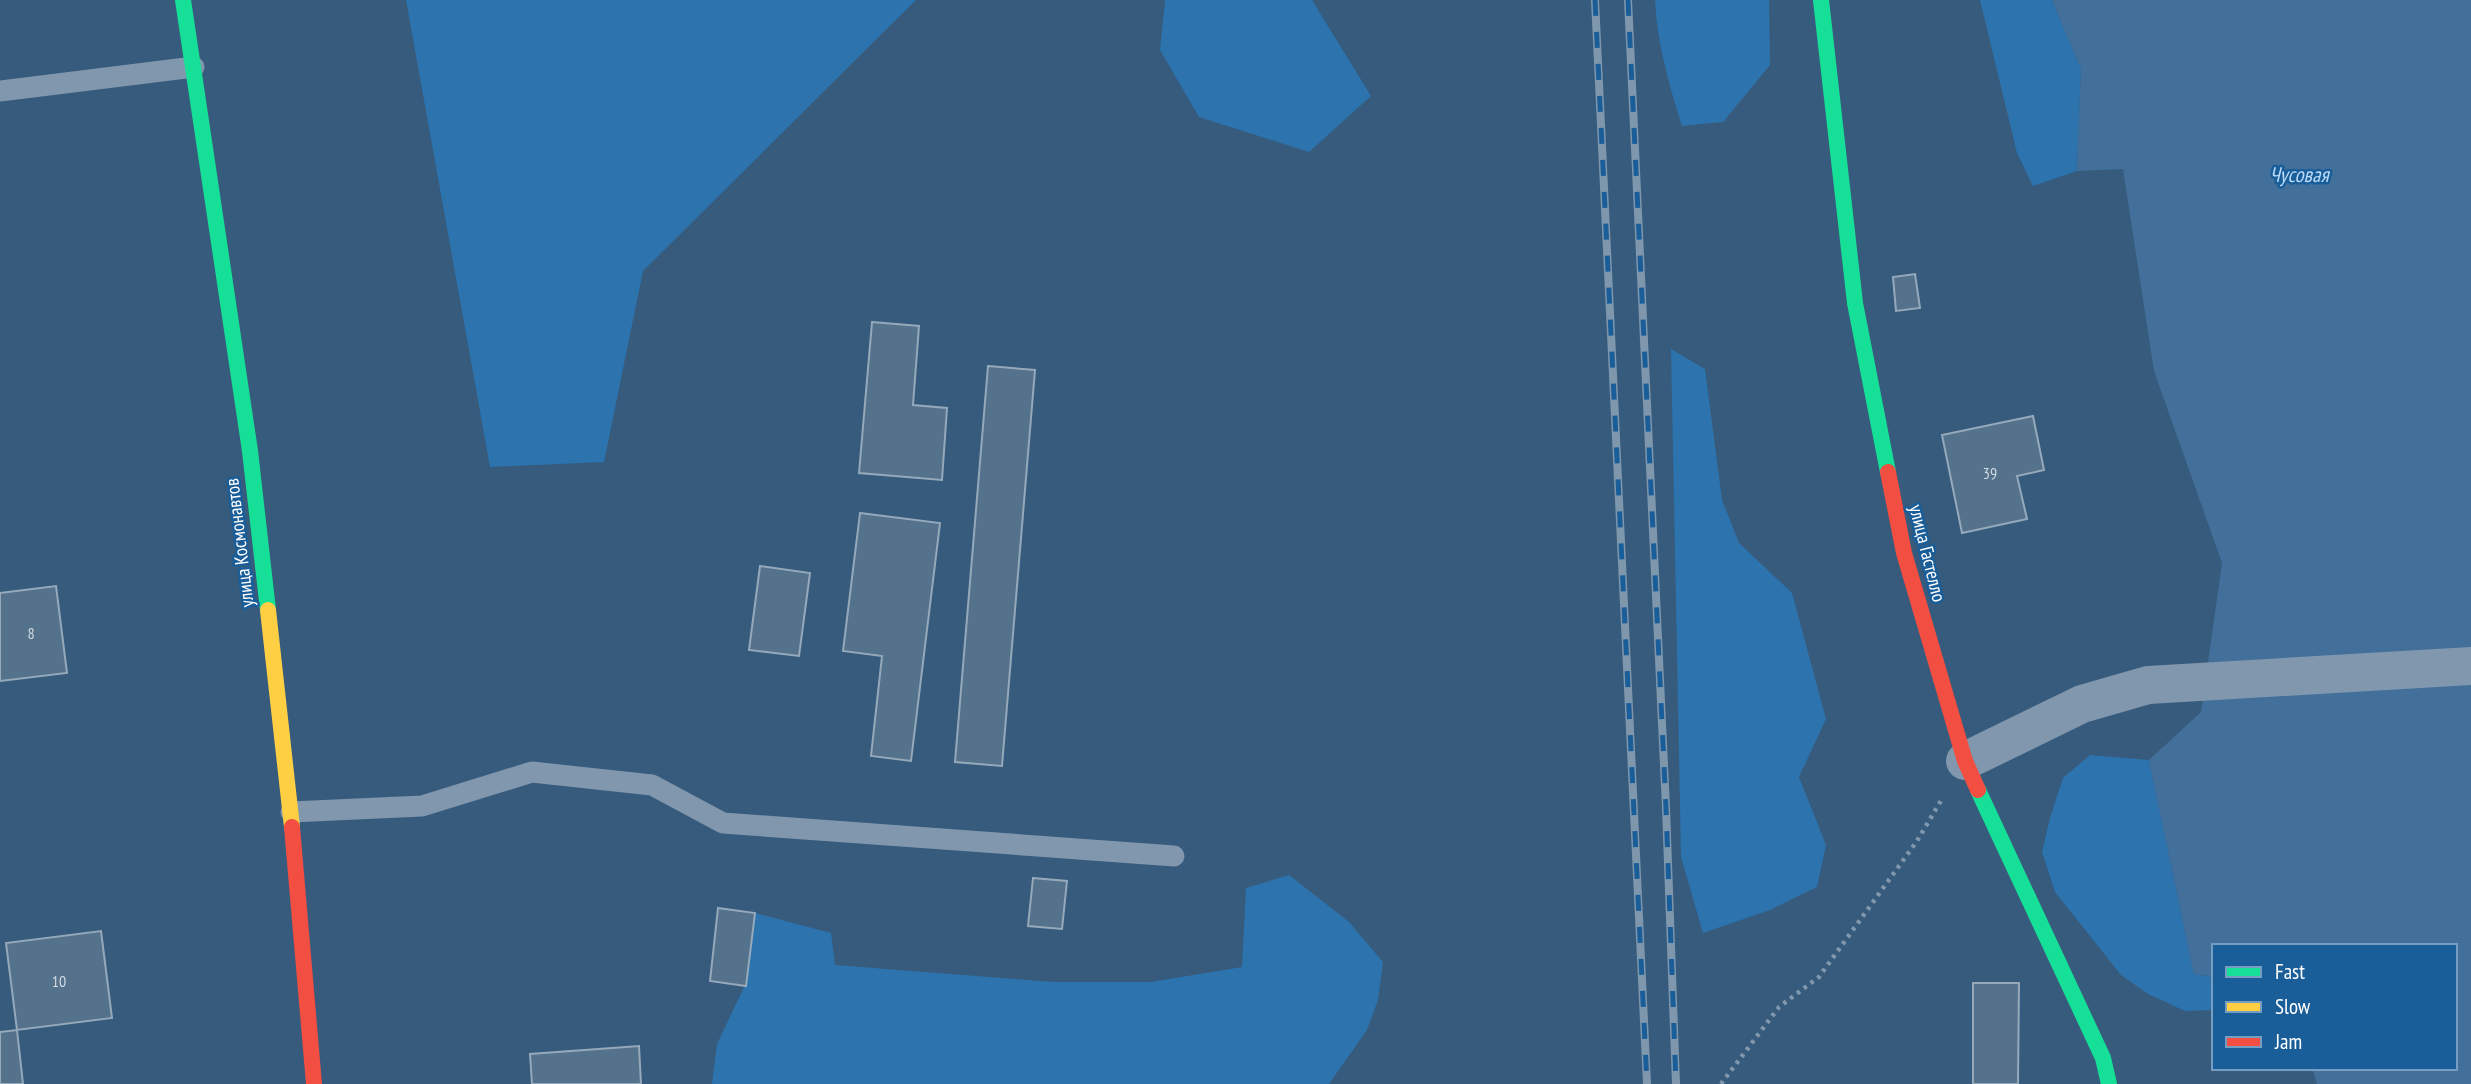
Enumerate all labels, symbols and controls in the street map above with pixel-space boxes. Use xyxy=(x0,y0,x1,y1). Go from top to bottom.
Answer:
water label: Чусовая xyxy=(2269,161,2330,188)
house number: 39 xyxy=(1983,463,1997,483)
street label: улица Космонавтов xyxy=(219,477,259,609)
street label: улица Гастелло xyxy=(1904,502,1952,604)
house number: 8 xyxy=(27,623,35,643)
legend xyxy=(2212,944,2457,1070)
text: Fast xyxy=(2275,958,2305,985)
house number: 10 xyxy=(52,971,66,991)
text: Slow xyxy=(2275,993,2311,1020)
text: Jam xyxy=(2274,1028,2302,1055)

